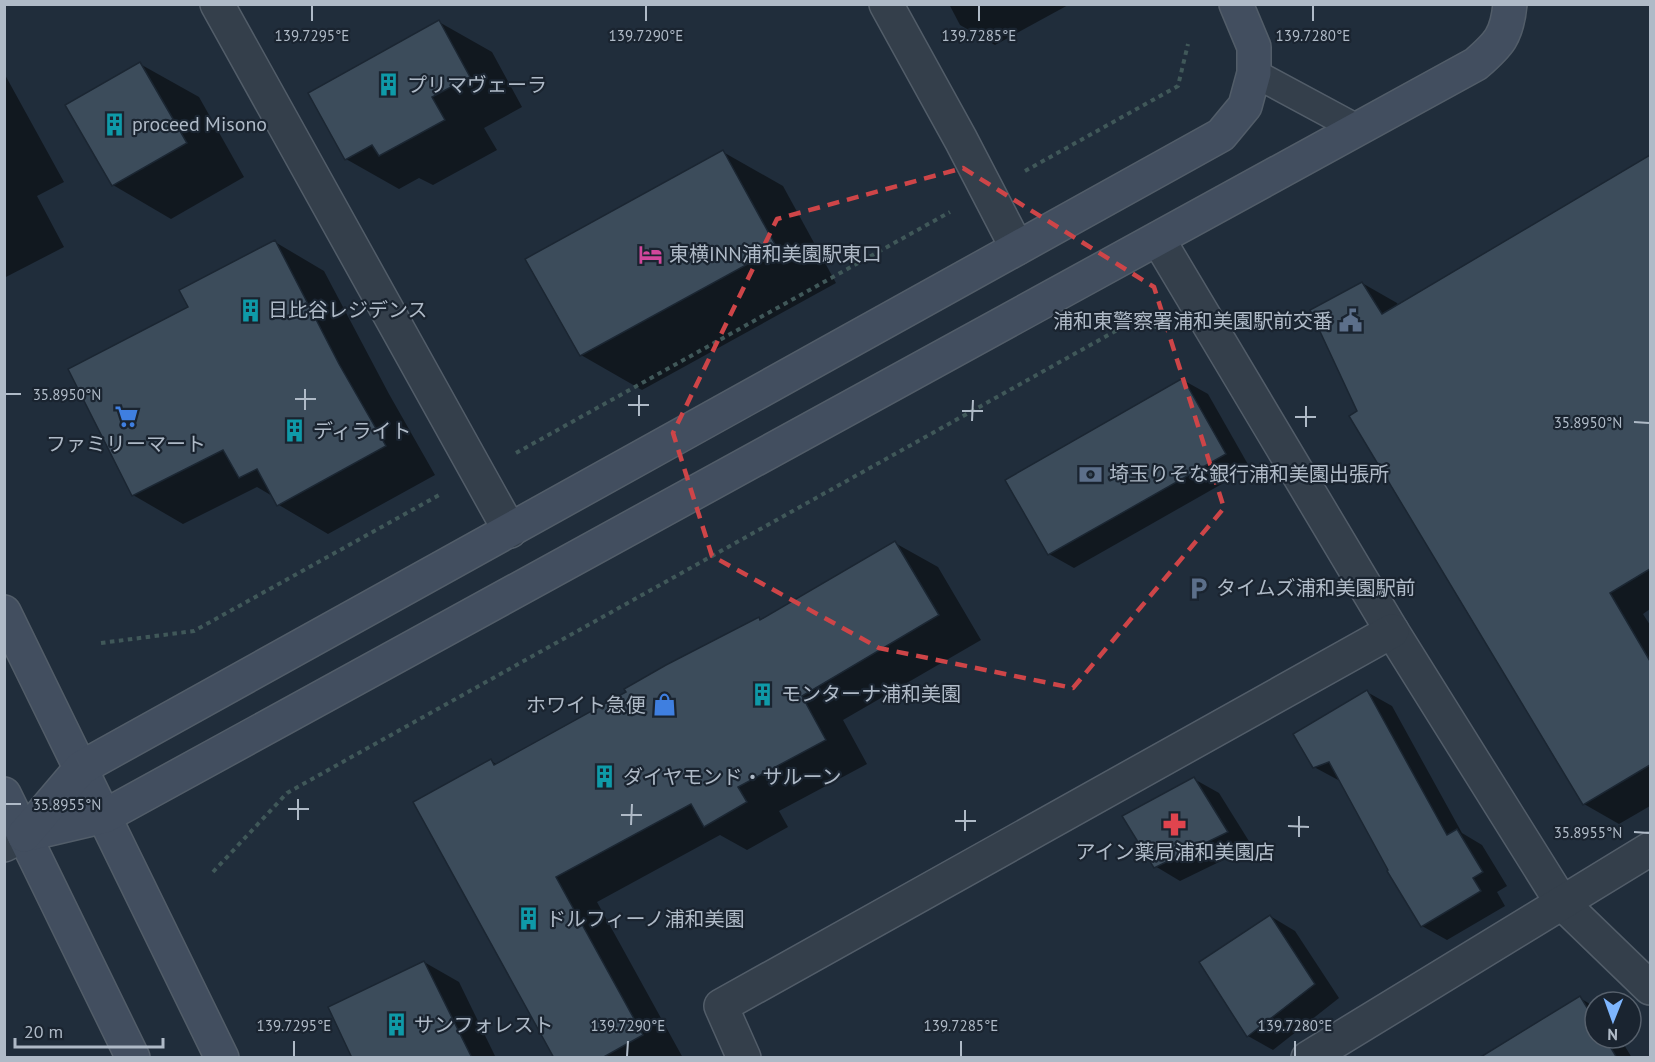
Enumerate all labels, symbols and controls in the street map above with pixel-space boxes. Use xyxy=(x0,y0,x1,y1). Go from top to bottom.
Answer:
text: 139.7295°E xyxy=(275,26,349,45)
text: 139.7290°E xyxy=(609,26,683,45)
text: 139.7285°E xyxy=(942,26,1016,45)
text: 139.7280°E xyxy=(1276,26,1350,45)
building icon: プリマヴェーラ xyxy=(376,72,402,98)
place label: プリマヴェーラ xyxy=(407,72,547,98)
building icon: proceed Misono xyxy=(101,111,127,137)
place label: proceed Misono xyxy=(132,111,267,137)
hotel icon: 東横INN浦和美園駅東口 xyxy=(638,241,664,267)
place label: 東横INN浦和美園駅東口 xyxy=(669,241,882,267)
building icon: 日比谷レジデンス xyxy=(237,297,263,323)
place label: 日比谷レジデンス xyxy=(268,297,428,323)
place label: 浦和東警察署浦和美園駅前交番 xyxy=(1053,308,1333,334)
public building icon: 浦和東警察署浦和美園駅前交番 xyxy=(1338,308,1364,334)
text: 35.8950°N xyxy=(33,385,101,404)
supermarket icon: ファミリーマート xyxy=(113,404,139,430)
text: 35.8950°N xyxy=(1554,413,1622,432)
building icon: ディライト xyxy=(282,418,308,444)
place label: ディライト xyxy=(313,418,412,444)
place label: ファミリーマート xyxy=(46,431,206,457)
bank icon: 埼玉りそな銀行浦和美園出張所 xyxy=(1078,461,1104,487)
place label: 埼玉りそな銀行浦和美園出張所 xyxy=(1109,461,1389,487)
parking icon: タイムズ浦和美園駅前 xyxy=(1185,575,1211,601)
place label: タイムズ浦和美園駅前 xyxy=(1216,575,1416,601)
building icon: モンターナ浦和美園 xyxy=(750,681,776,707)
place label: モンターナ浦和美園 xyxy=(781,681,961,707)
place label: ホワイト急便 xyxy=(526,692,646,718)
shop icon: ホワイト急便 xyxy=(651,692,677,718)
building icon: ダイヤモンド・サルーン xyxy=(592,764,618,790)
place label: ダイヤモンド・サルーン xyxy=(623,764,841,790)
text: 35.8955°N xyxy=(33,795,101,814)
pharmacy icon: アイン薬局浦和美園店 xyxy=(1162,811,1188,837)
text: 35.8955°N xyxy=(1554,823,1622,842)
place label: アイン薬局浦和美園店 xyxy=(1076,839,1275,865)
building icon: ドルフィーノ浦和美園 xyxy=(515,906,541,932)
place label: ドルフィーノ浦和美園 xyxy=(546,906,744,932)
north arrow xyxy=(1583,990,1643,1050)
scale bar xyxy=(15,1011,164,1049)
building icon: サンフォレスト xyxy=(383,1012,409,1038)
place label: サンフォレスト xyxy=(414,1012,553,1038)
text: 139.7295°E xyxy=(257,1016,331,1035)
text: 139.7290°E xyxy=(591,1016,665,1035)
text: 139.7285°E xyxy=(924,1016,998,1035)
text: 139.7280°E xyxy=(1258,1016,1332,1035)
text: 20 m xyxy=(24,1020,63,1043)
text: N xyxy=(1607,1025,1618,1045)

